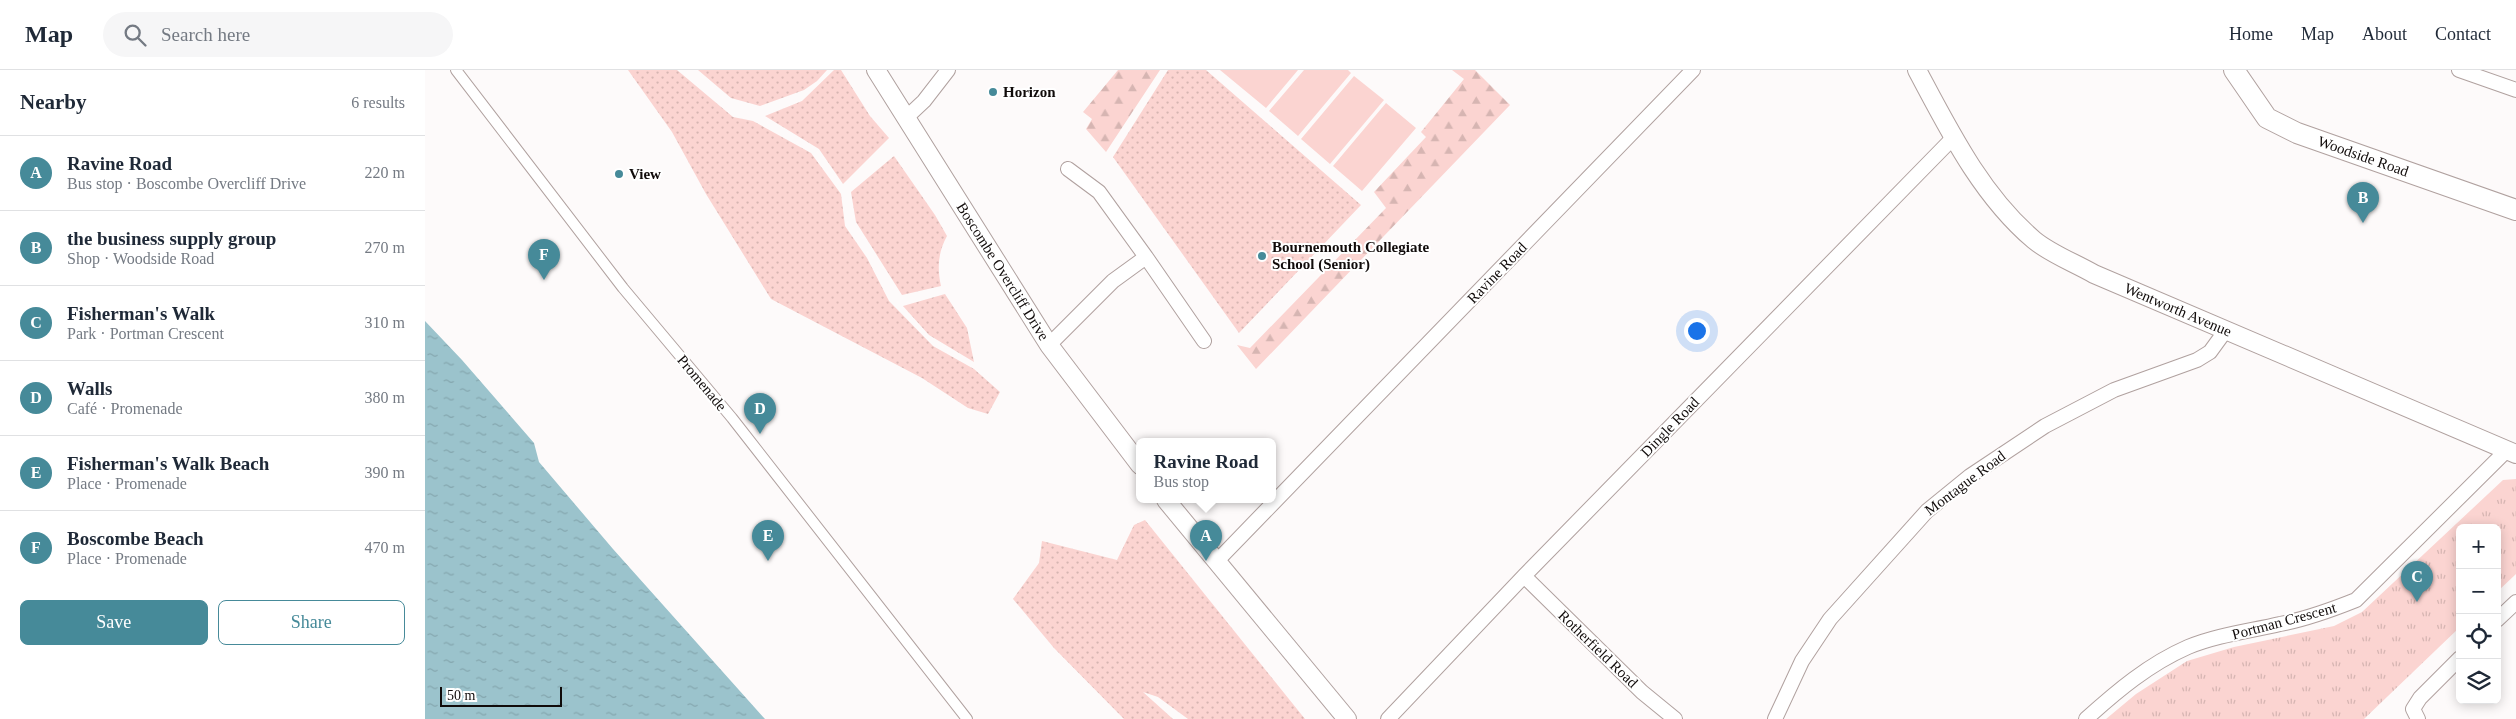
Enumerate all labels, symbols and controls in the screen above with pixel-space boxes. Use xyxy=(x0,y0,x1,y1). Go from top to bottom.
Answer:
search box xyxy=(103,12,453,57)
text: Map xyxy=(25,21,73,47)
icon: search xyxy=(121,21,149,49)
text: Search here xyxy=(161,24,250,45)
text: Home xyxy=(2229,24,2273,44)
text: Map xyxy=(2301,24,2334,44)
text: About xyxy=(2362,24,2407,44)
text: Contact xyxy=(2435,24,2491,44)
place label: Horizon xyxy=(1003,84,1056,100)
marker: Horizon xyxy=(987,86,999,98)
text: Nearby xyxy=(20,90,87,114)
text: 6 results xyxy=(351,94,405,111)
street label: Woodside Road xyxy=(2316,133,2411,180)
text: Ravine Road xyxy=(67,153,172,174)
text: A xyxy=(30,164,42,181)
text: 220 m xyxy=(365,164,405,181)
place label: View xyxy=(629,166,661,182)
marker: View xyxy=(613,168,625,180)
text: Bus stop · Boscombe Overcliff Drive xyxy=(67,175,306,192)
pin: B xyxy=(2347,182,2379,223)
street label: Boscombe Overcliff Drive xyxy=(953,200,1052,344)
text: the business supply group xyxy=(67,228,276,249)
text: B xyxy=(31,239,41,256)
text: 270 m xyxy=(365,239,405,256)
pin: F xyxy=(528,239,560,280)
place label: Bournemouth Collegiate School (Senior) xyxy=(1272,239,1429,273)
street label: Ravine Road xyxy=(1464,239,1530,307)
text: Shop · Woodside Road xyxy=(67,250,214,267)
marker: Bournemouth Collegiate School (Senior) xyxy=(1256,250,1268,262)
street label: Wentworth Avenue xyxy=(2122,280,2234,340)
text: Fisherman's Walk xyxy=(67,303,215,324)
text: C xyxy=(30,314,42,331)
text: 310 m xyxy=(365,314,405,331)
your location xyxy=(1684,318,1710,344)
text: Park · Portman Crescent xyxy=(67,325,224,342)
street label: Promenade xyxy=(674,352,730,414)
text: Walls xyxy=(67,378,112,399)
text: D xyxy=(30,389,42,406)
text: 380 m xyxy=(365,389,405,406)
pin: D xyxy=(744,393,776,434)
street label: Dingle Road xyxy=(1638,394,1703,460)
text: Café · Promenade xyxy=(67,400,183,417)
popup xyxy=(1136,438,1276,503)
street label: Montague Road xyxy=(1922,447,2009,518)
text: Ravine Road xyxy=(1153,451,1259,472)
text: Fisherman's Walk Beach xyxy=(67,453,269,474)
text: E xyxy=(31,464,41,481)
text: 390 m xyxy=(365,464,405,481)
text: Bus stop xyxy=(1153,473,1209,490)
text: Place · Promenade xyxy=(67,475,187,492)
pin: E xyxy=(752,520,784,561)
pin: A xyxy=(1190,520,1222,561)
map controls xyxy=(2456,524,2501,704)
button: + xyxy=(2456,524,2501,569)
text: Boscombe Beach xyxy=(67,528,204,549)
text: F xyxy=(31,539,41,556)
text: 470 m xyxy=(365,539,405,556)
text: Place · Promenade xyxy=(67,550,187,567)
pin: C xyxy=(2401,561,2433,602)
button: − xyxy=(2456,569,2501,614)
street label: Portman Crescent xyxy=(2230,599,2339,643)
button: Save xyxy=(20,600,208,645)
button: Share xyxy=(218,600,405,645)
street label: Rotherfield Road xyxy=(1555,607,1641,691)
button: locate xyxy=(2456,614,2501,659)
button: layers xyxy=(2456,659,2501,704)
scale bar xyxy=(440,684,563,707)
text: 50 m xyxy=(447,688,475,703)

